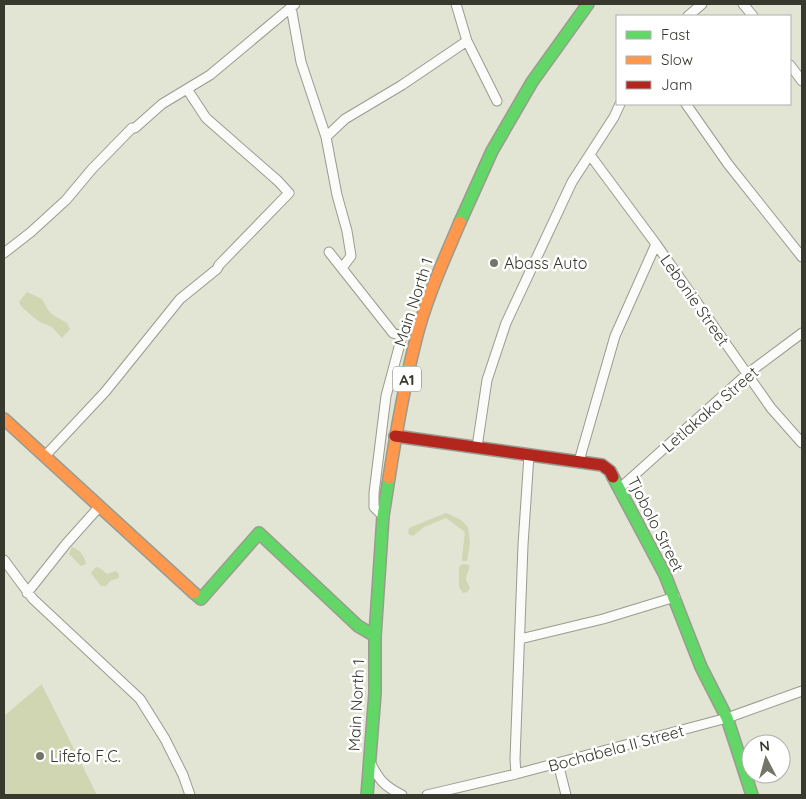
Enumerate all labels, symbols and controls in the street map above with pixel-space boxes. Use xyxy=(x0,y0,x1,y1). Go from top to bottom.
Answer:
legend xyxy=(616,15,791,105)
text: Fast xyxy=(661,25,690,44)
text: Slow xyxy=(661,50,693,69)
text: Jam xyxy=(661,75,692,94)
street label: Lebonie Street xyxy=(656,251,734,349)
place label: Abass Auto xyxy=(504,253,587,273)
street label: Main North 1 xyxy=(389,255,437,349)
marker: Abass Auto xyxy=(488,257,500,269)
street label: Letlakaka Street xyxy=(658,362,762,456)
road number: A1 xyxy=(393,366,421,392)
street label: Tjobolo Street xyxy=(623,473,689,575)
street label: Main North 1 xyxy=(344,658,368,752)
street label: Bochabela II Street xyxy=(546,720,686,776)
north arrow xyxy=(741,734,791,784)
text: N xyxy=(759,737,771,756)
place label: Lifefo F.C. xyxy=(50,746,121,766)
marker: Lifefo F.C. xyxy=(34,750,46,762)

